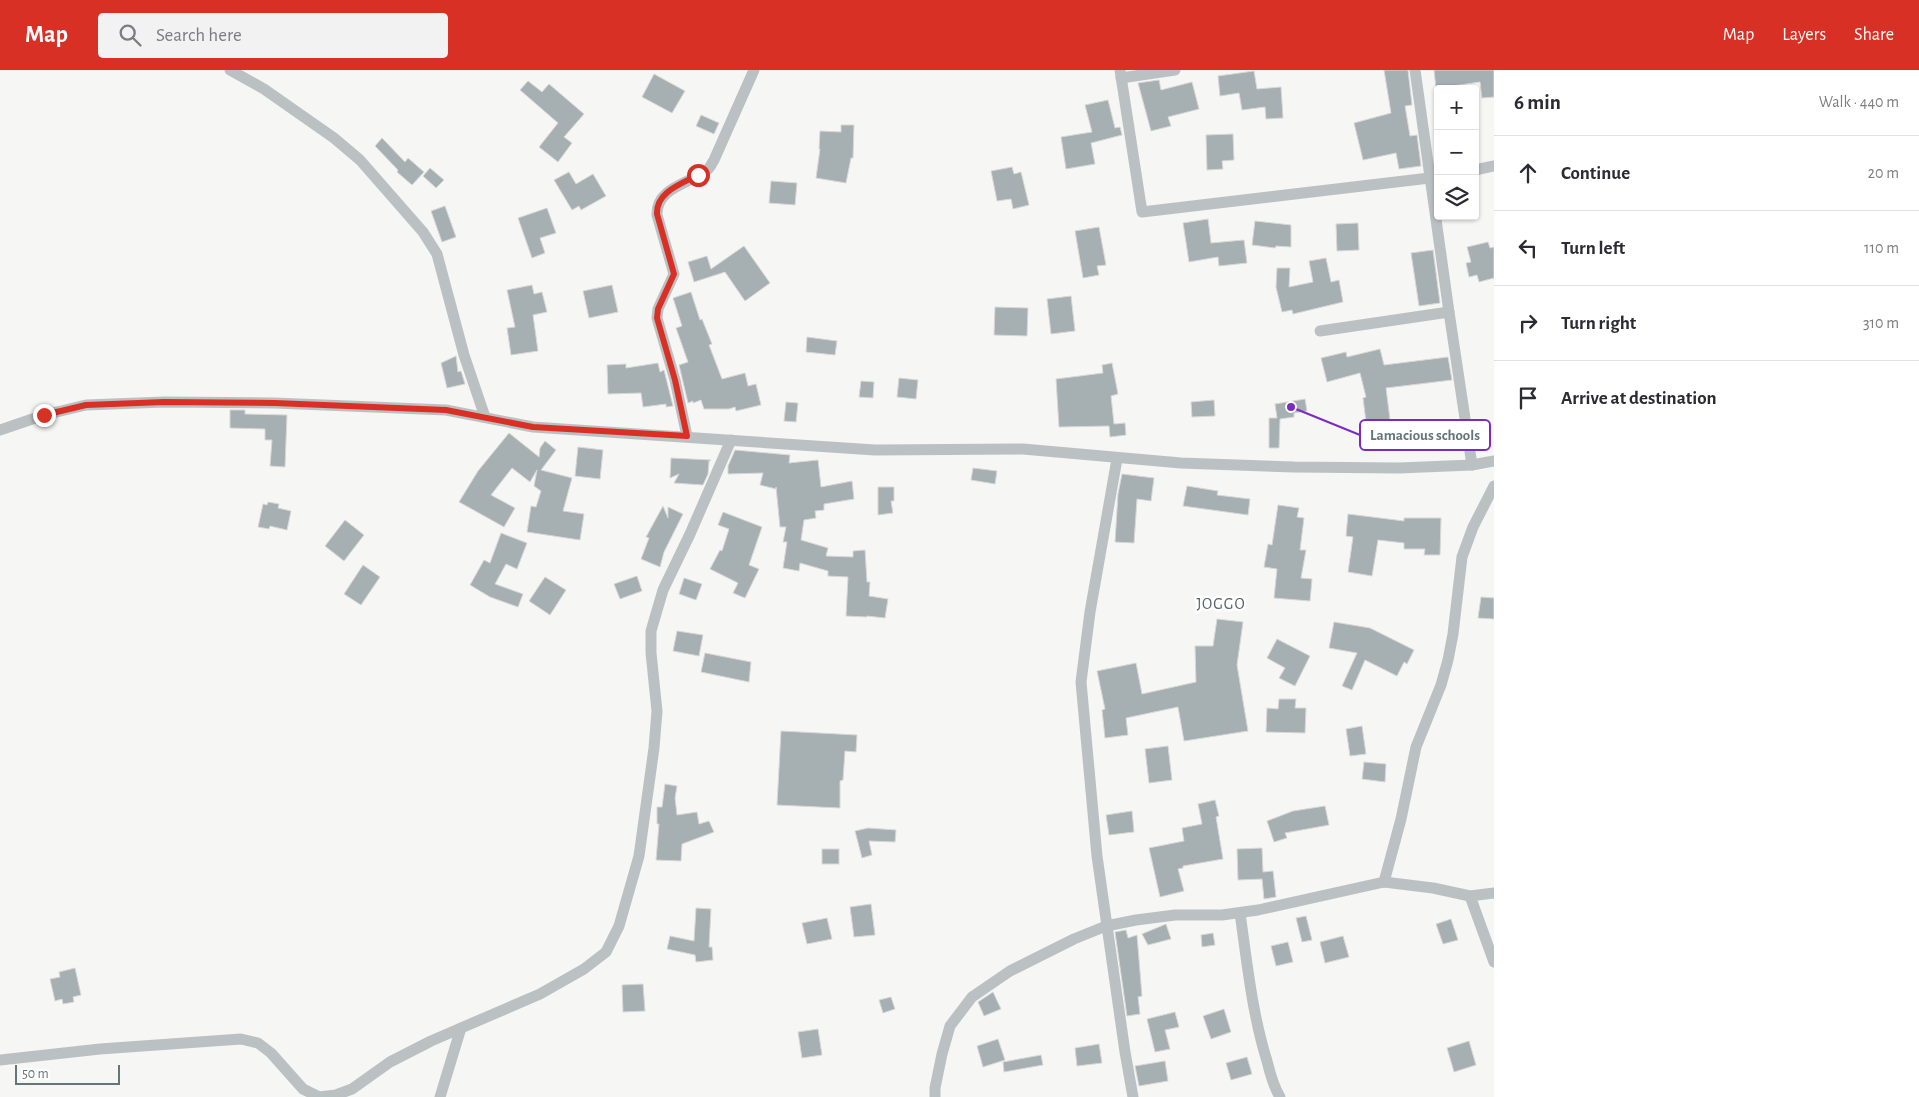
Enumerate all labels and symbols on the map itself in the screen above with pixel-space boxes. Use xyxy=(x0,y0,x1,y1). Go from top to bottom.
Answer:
route start xyxy=(687,164,710,187)
route end xyxy=(33,404,56,427)
callout: Lamacious schools xyxy=(1360,420,1490,450)
text: Lamacious schools xyxy=(1370,428,1480,443)
district label: JOGGO xyxy=(1196,596,1246,612)
scale bar xyxy=(15,1062,120,1085)

